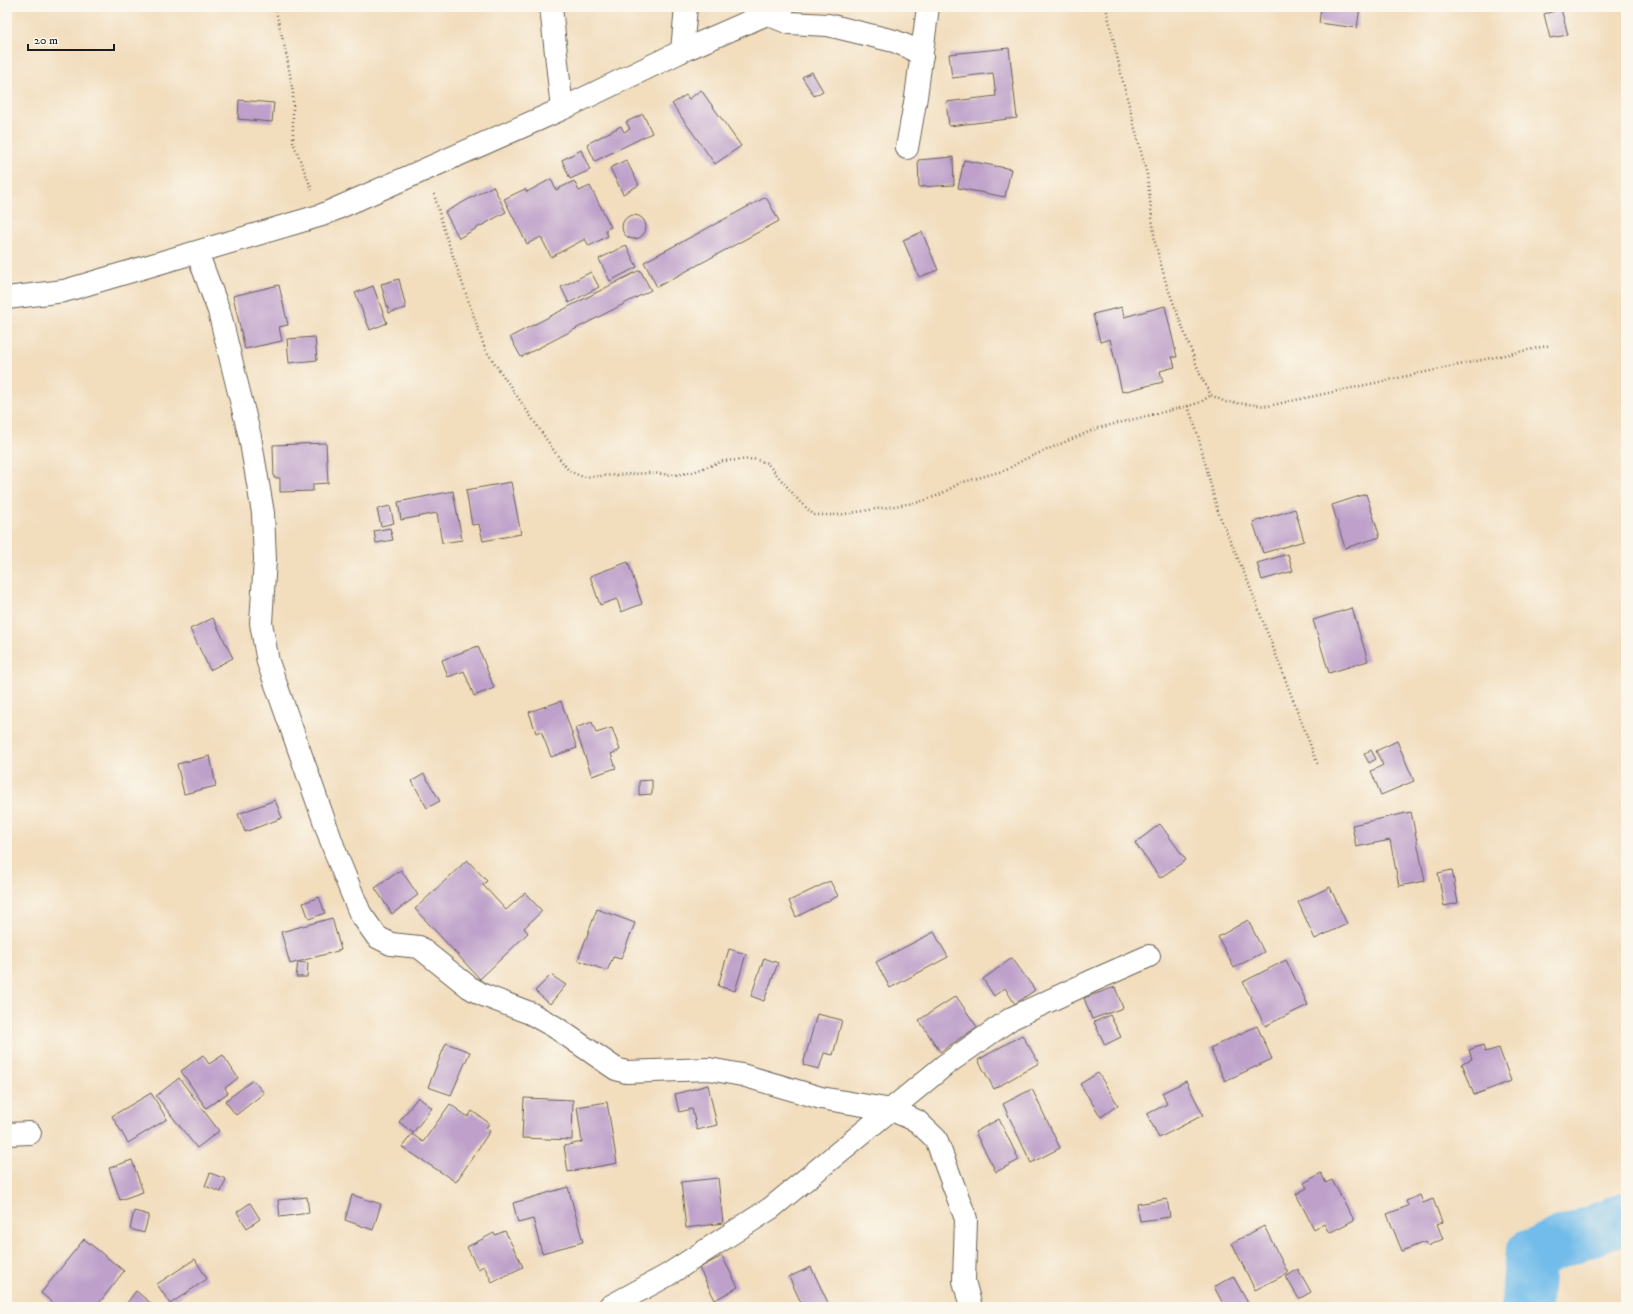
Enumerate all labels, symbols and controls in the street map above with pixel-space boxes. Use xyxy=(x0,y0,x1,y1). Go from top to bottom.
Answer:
scale bar xyxy=(28,26,114,52)
text: 20 m xyxy=(34,33,58,48)

